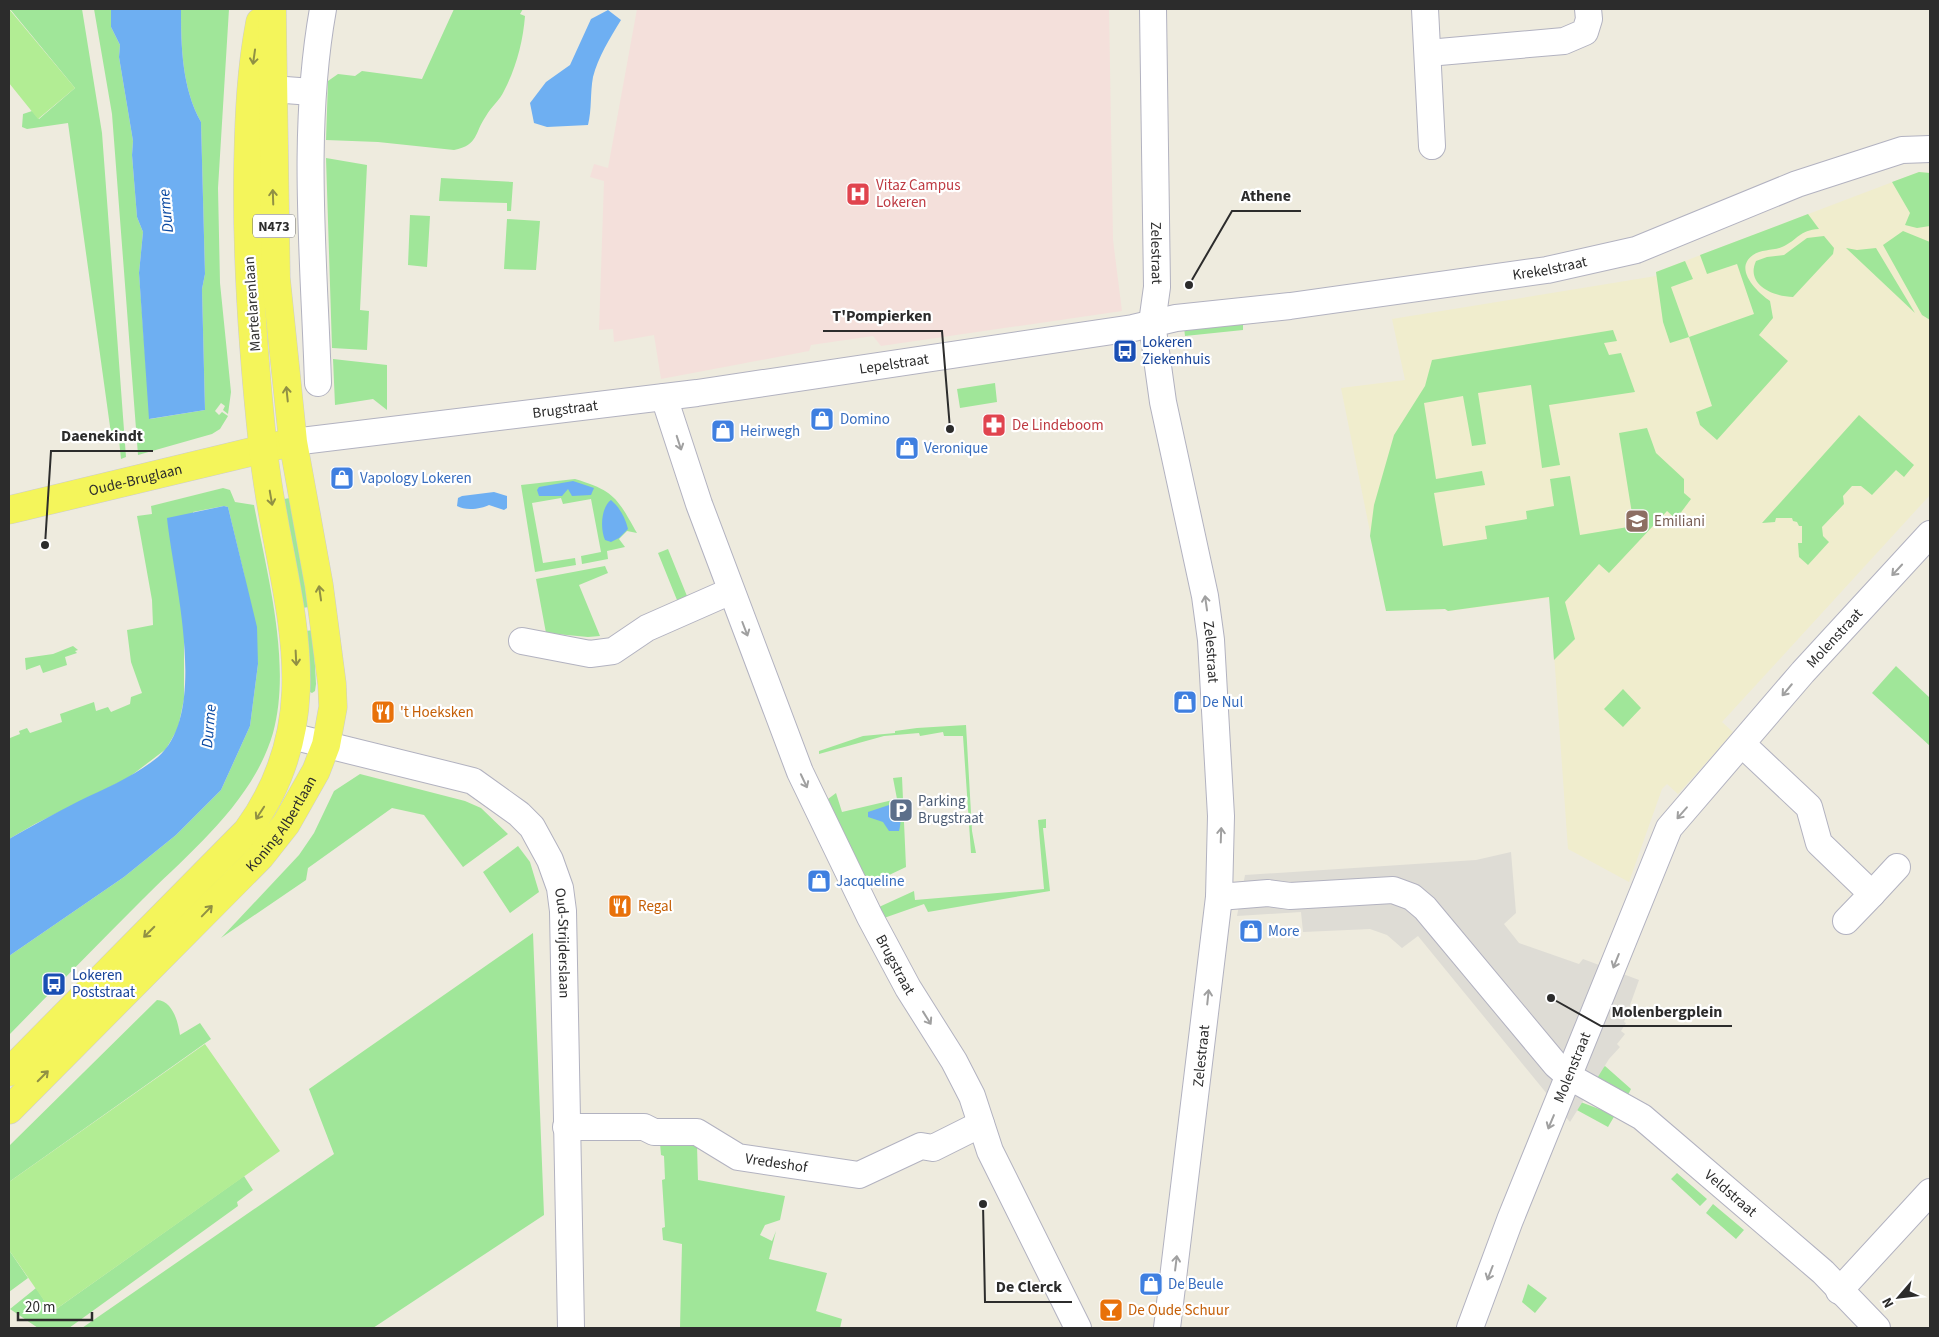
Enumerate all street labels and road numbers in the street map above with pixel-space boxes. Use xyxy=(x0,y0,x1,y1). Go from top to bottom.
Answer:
road number: N473 xyxy=(253,215,295,238)
street label: Zelestraat xyxy=(1145,222,1167,284)
street label: Krekelstraat xyxy=(1511,251,1589,286)
street label: Martelarenlaan xyxy=(239,256,266,352)
street label: Lepelstraat xyxy=(858,349,930,380)
street label: Brugstraat xyxy=(531,395,599,424)
street label: Oude-Bruglaan xyxy=(87,459,185,502)
street label: Molenstraat xyxy=(1802,604,1868,673)
street label: Zelestraat xyxy=(1197,620,1223,684)
street label: Koning Albertlaan xyxy=(241,772,322,877)
street label: Oud-Strijderslaan xyxy=(549,887,575,999)
street label: Brugstraat xyxy=(870,931,920,999)
street label: Zelestraat xyxy=(1188,1024,1215,1088)
street label: Molenstraat xyxy=(1549,1029,1596,1106)
street label: Vredeshof xyxy=(744,1148,809,1178)
street label: Veldstraat xyxy=(1700,1165,1761,1222)

